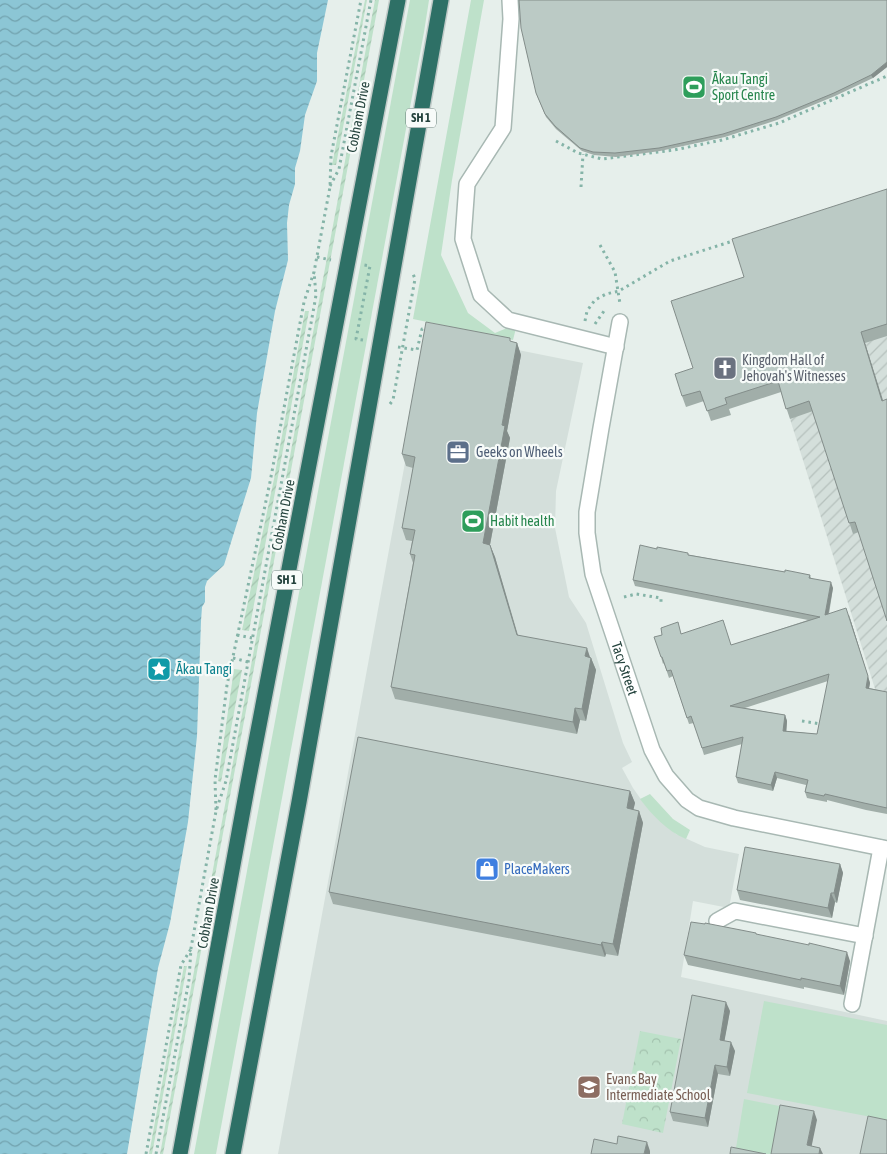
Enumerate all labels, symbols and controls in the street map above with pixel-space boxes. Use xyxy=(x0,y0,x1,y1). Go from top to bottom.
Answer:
place label: Ākau Tangi Sport Centre xyxy=(712,71,775,103)
sports icon: Ākau Tangi Sport Centre xyxy=(681,74,707,100)
street label: Cobham Drive xyxy=(343,80,373,154)
road number: SH 1 xyxy=(406,109,436,128)
place label: Kingdom Hall of Jehovah's Witnesses xyxy=(742,352,846,384)
church icon: Kingdom Hall of Jehovah's Witnesses xyxy=(712,355,738,381)
office icon: Geeks on Wheels xyxy=(445,439,471,465)
place label: Geeks on Wheels xyxy=(476,444,563,460)
street label: Cobham Drive xyxy=(268,478,298,552)
sports icon: Habit health xyxy=(460,508,486,534)
place label: Habit health xyxy=(490,513,555,529)
road number: SH 1 xyxy=(272,570,302,590)
street label: Tacy Street xyxy=(608,640,641,697)
place icon: Ākau Tangi xyxy=(146,656,172,682)
place label: Ākau Tangi xyxy=(176,661,232,677)
shop icon: PlaceMakers xyxy=(474,856,500,882)
place label: PlaceMakers xyxy=(504,861,570,877)
street label: Cobham Drive xyxy=(194,876,222,950)
place label: Evans Bay Intermediate School xyxy=(606,1071,711,1103)
school or university icon: Evans Bay Intermediate School xyxy=(576,1074,602,1100)

